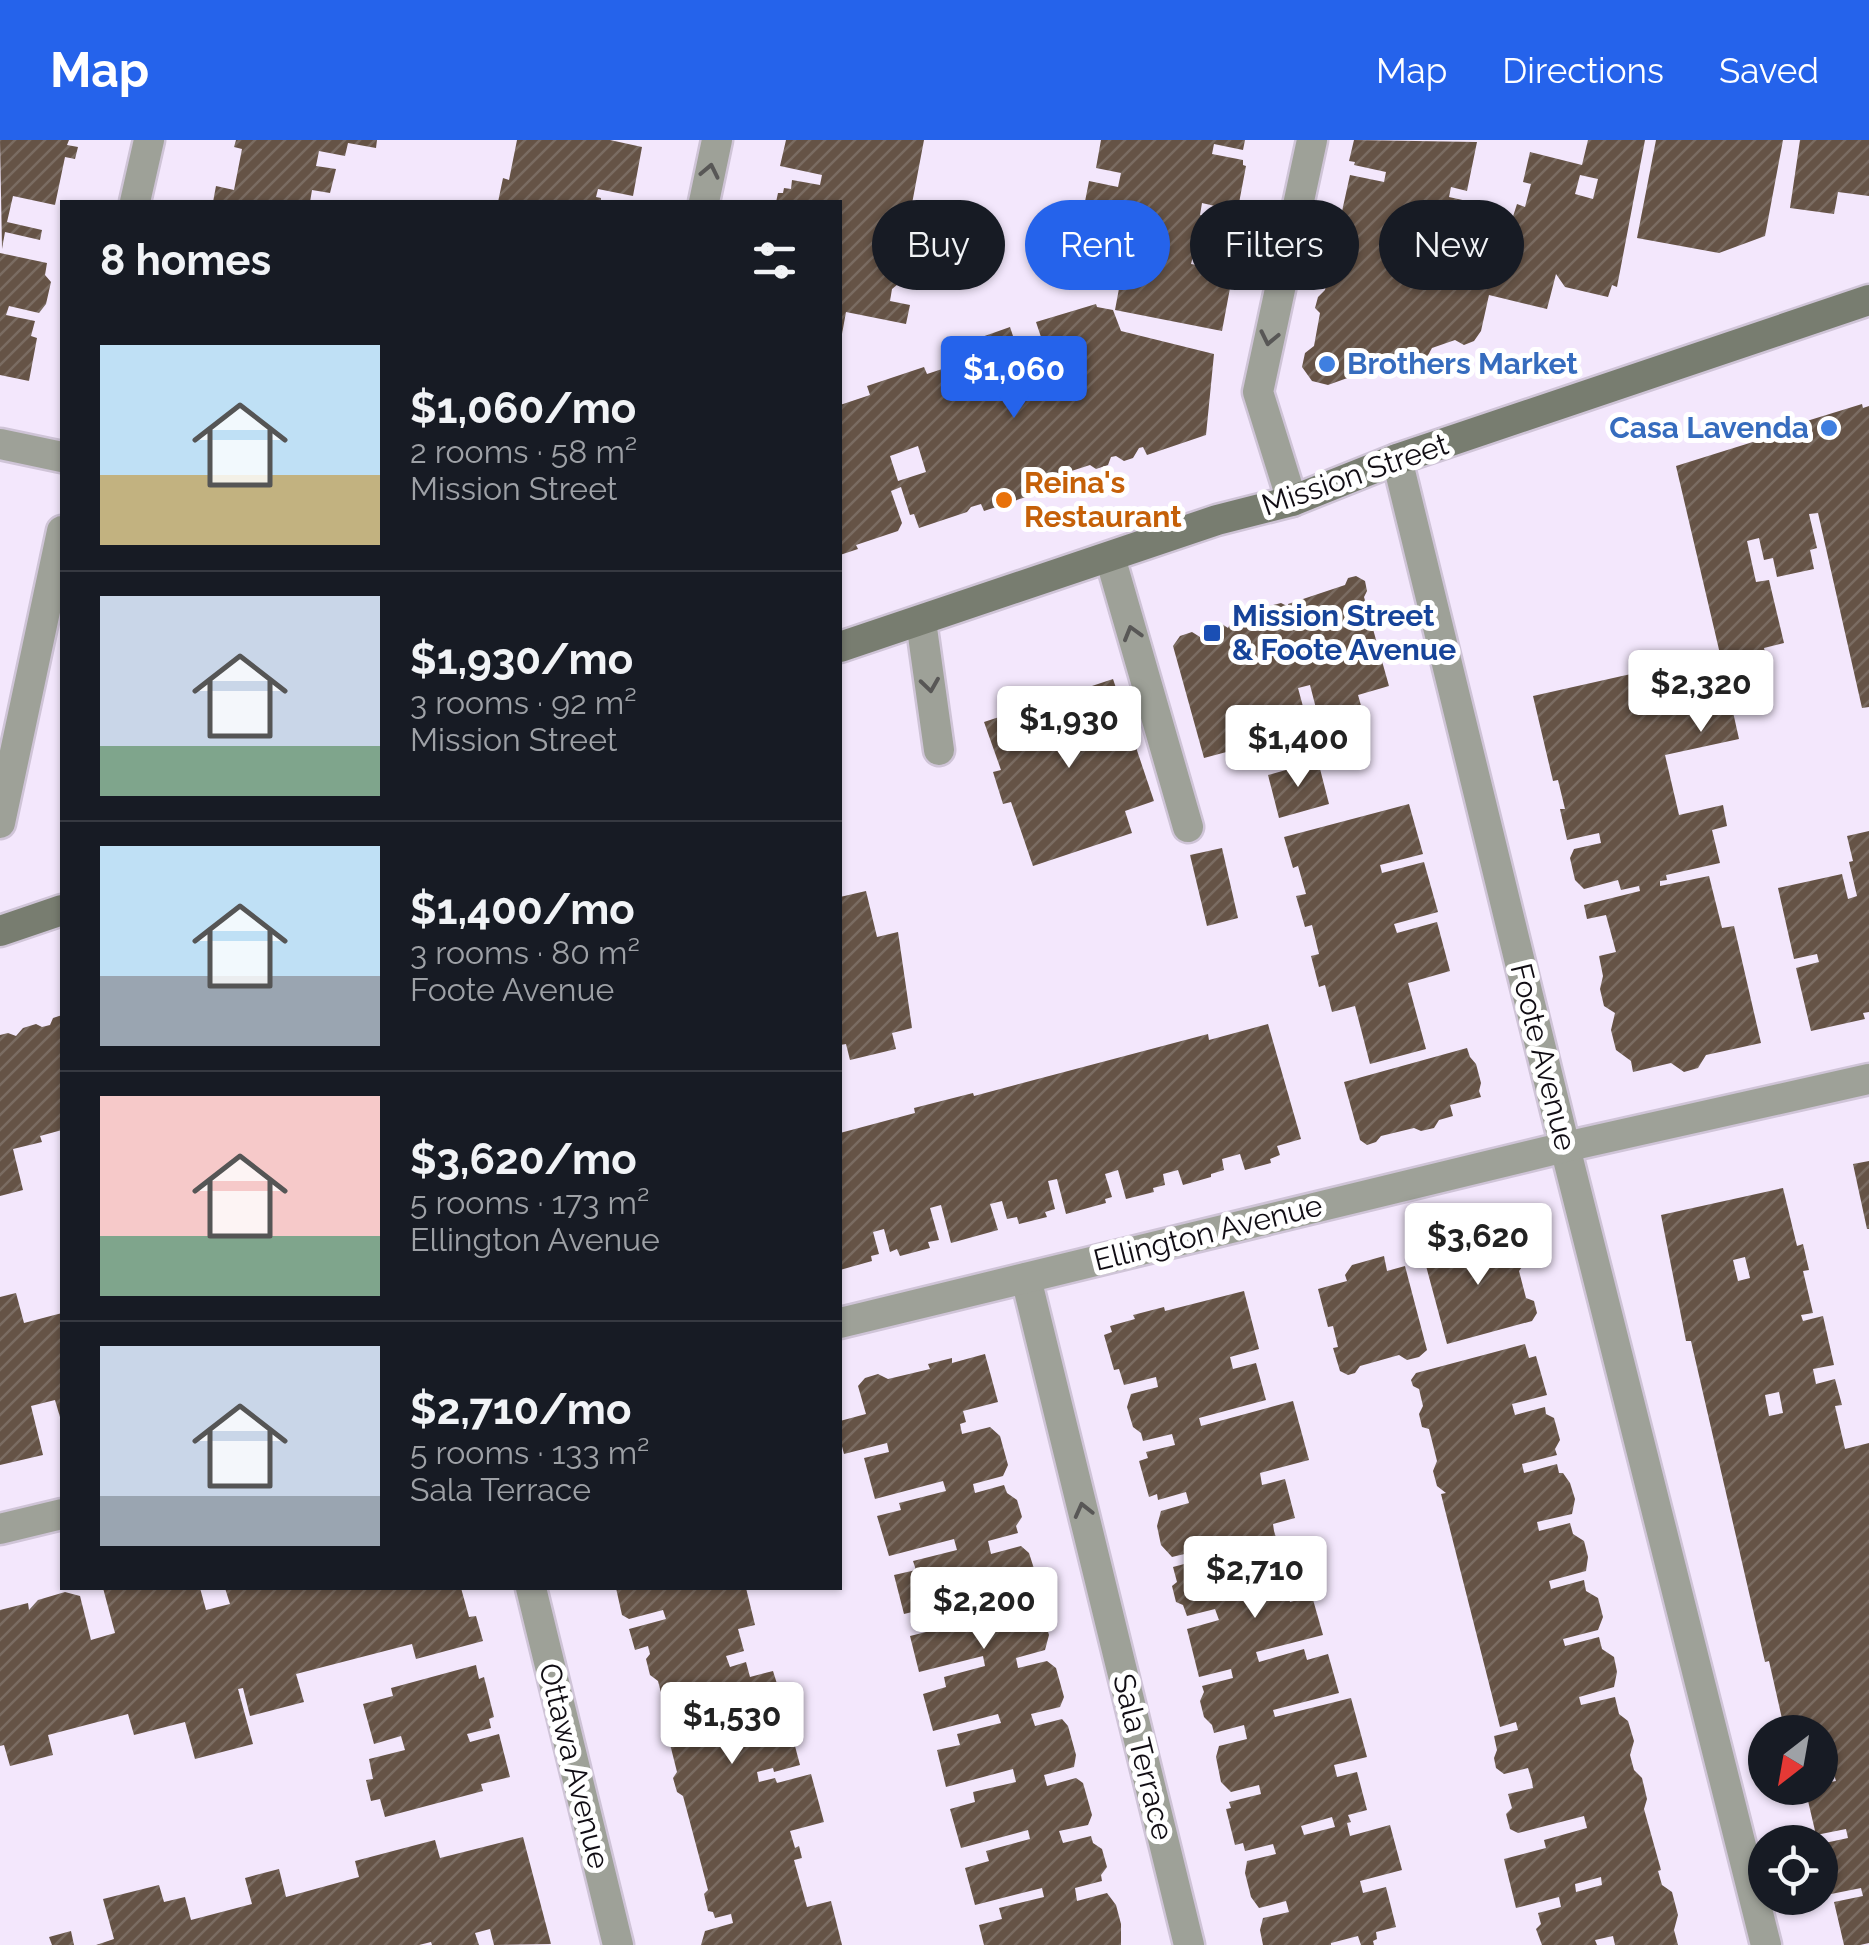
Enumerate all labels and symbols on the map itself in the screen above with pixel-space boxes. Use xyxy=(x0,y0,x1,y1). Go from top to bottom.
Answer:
one-way arrow xyxy=(699,163,720,180)
one-way arrow xyxy=(1260,329,1281,346)
pin: $1,060 xyxy=(933,336,1095,421)
place label: Brothers Market xyxy=(1347,346,1578,381)
marker: Brothers Market xyxy=(1316,353,1338,375)
place label: Casa Lavenda xyxy=(1609,410,1809,445)
marker: Casa Lavenda xyxy=(1818,417,1840,439)
street label: Mission Street xyxy=(1257,426,1453,523)
place label: Reina's Restaurant xyxy=(1024,465,1182,534)
marker: Reina's Restaurant xyxy=(993,489,1015,511)
place label: Mission Street & Foote Avenue xyxy=(1232,598,1456,667)
marker: Mission Street & Foote Avenue xyxy=(1201,622,1223,644)
one-way arrow xyxy=(1123,625,1144,642)
pin: $2,320 xyxy=(1620,650,1782,735)
one-way arrow xyxy=(918,677,939,694)
pin: $1,930 xyxy=(988,686,1150,771)
pin: $1,400 xyxy=(1217,705,1379,790)
street label: Foote Avenue xyxy=(1503,960,1584,1154)
street label: Ellington Avenue xyxy=(1090,1187,1326,1278)
pin: $3,620 xyxy=(1397,1203,1559,1288)
one-way arrow xyxy=(1074,1502,1095,1519)
pin: $2,710 xyxy=(1174,1536,1336,1621)
pin: $2,200 xyxy=(903,1567,1065,1652)
street label: Ottawa Avenue xyxy=(532,1659,617,1872)
street label: Sala Terrace xyxy=(1106,1670,1181,1843)
pin: $1,530 xyxy=(651,1682,813,1767)
north arrow xyxy=(1748,1715,1838,1805)

